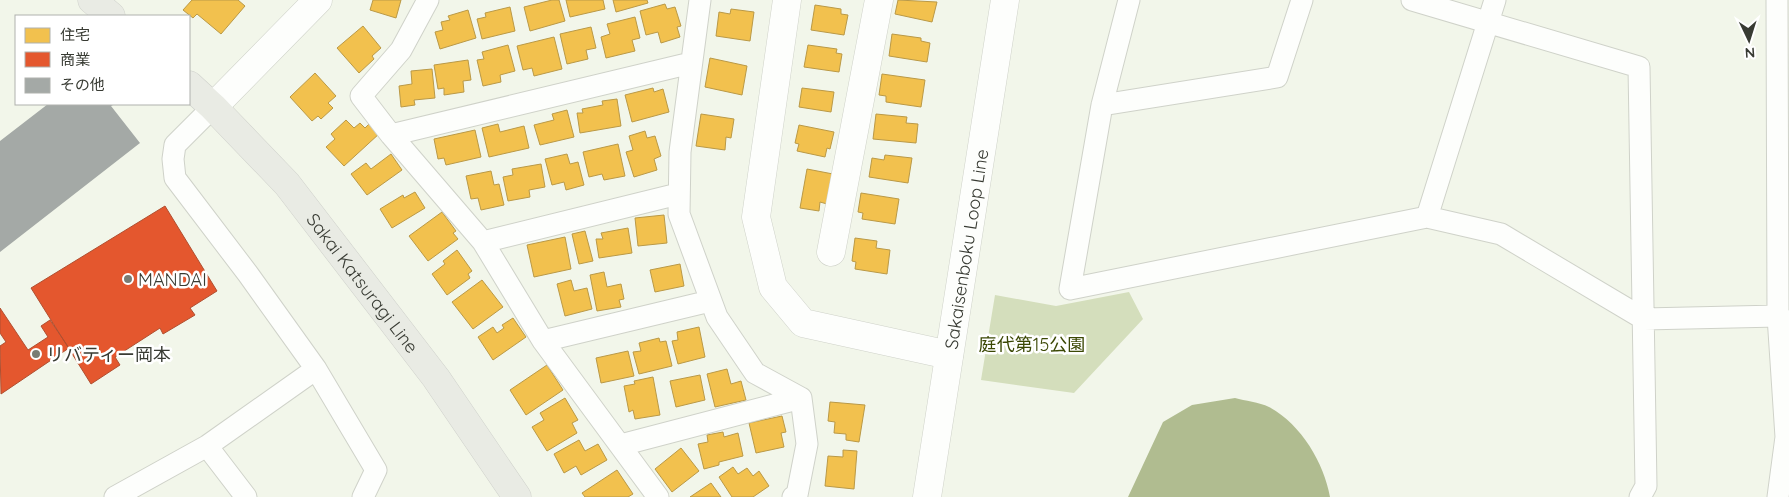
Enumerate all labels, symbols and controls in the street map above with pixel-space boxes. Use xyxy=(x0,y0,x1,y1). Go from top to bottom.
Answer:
legend xyxy=(15,15,190,105)
north arrow xyxy=(1724,15,1774,65)
text: 住宅 xyxy=(60,25,90,44)
text: N xyxy=(1744,44,1756,62)
text: 商業 xyxy=(60,50,90,69)
text: その他 xyxy=(60,75,105,94)
street label: Sakaisenboku Loop Line xyxy=(939,147,993,351)
street label: Sakai Katsuragi Line xyxy=(302,208,424,357)
place label: MANDAI xyxy=(138,268,207,291)
marker: MANDAI xyxy=(122,273,134,285)
park label: 庭代第15公園 xyxy=(979,333,1085,356)
place label: リバティー岡本 xyxy=(46,343,171,366)
marker: リバティー岡本 xyxy=(30,348,42,360)

